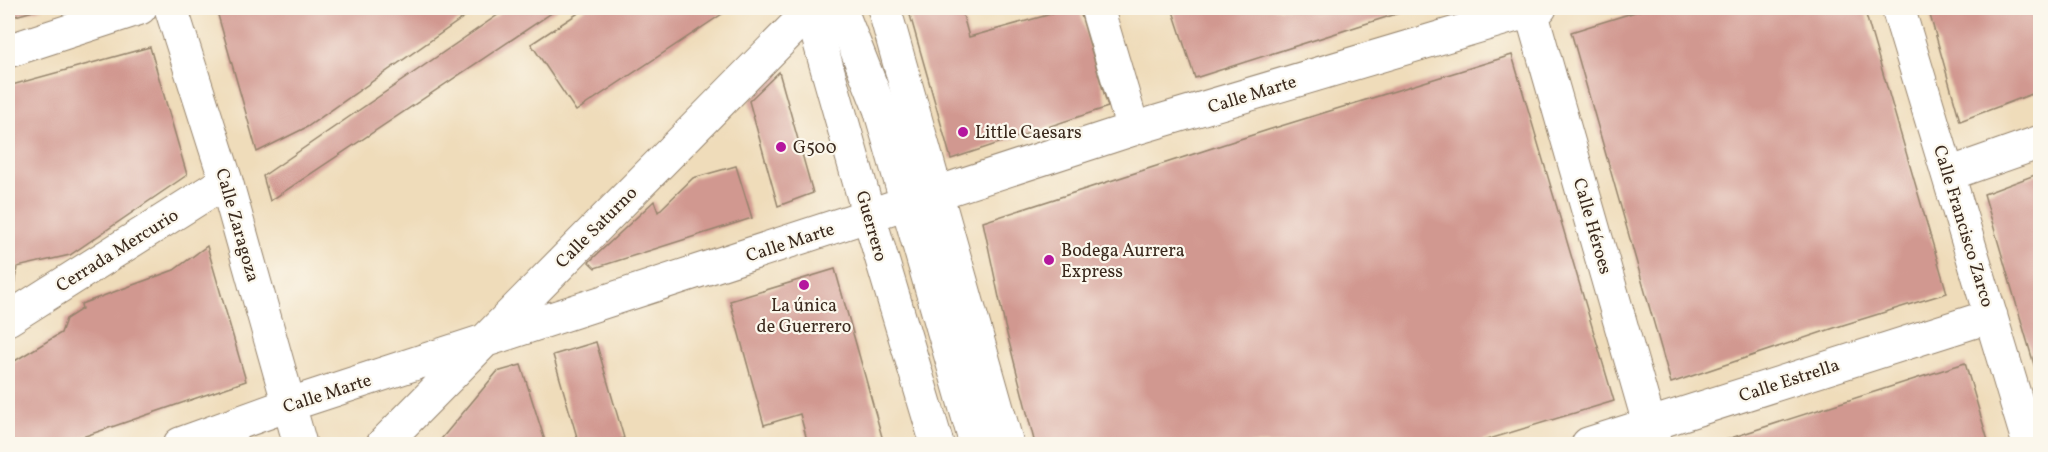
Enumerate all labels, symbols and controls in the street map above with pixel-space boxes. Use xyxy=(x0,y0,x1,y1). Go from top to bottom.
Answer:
street label: Calle Marte xyxy=(1205,70,1300,121)
place label: Little Caesars xyxy=(975,121,1082,146)
marker: Little Caesars xyxy=(956,125,970,139)
place label: G500 xyxy=(793,136,837,161)
marker: G500 xyxy=(774,140,788,154)
street label: Calle Francisco Zarco xyxy=(1926,142,1999,311)
street label: Calle Zaragoza xyxy=(208,166,265,285)
street label: Calle Héroes xyxy=(1566,175,1617,277)
street label: Calle Saturno xyxy=(551,182,644,275)
street label: Guerrero xyxy=(849,188,893,265)
street label: Cerrada Mercurio xyxy=(52,204,184,299)
street label: Calle Marte xyxy=(743,217,838,269)
place label: Bodega Aurrera Express xyxy=(1061,239,1185,285)
marker: Bodega Aurrera Express xyxy=(1042,253,1056,267)
marker: La única de Guerrero xyxy=(797,278,811,292)
place label: La única de Guerrero xyxy=(757,294,851,340)
street label: Calle Estrella xyxy=(1736,353,1843,409)
street label: Calle Marte xyxy=(280,368,375,420)

